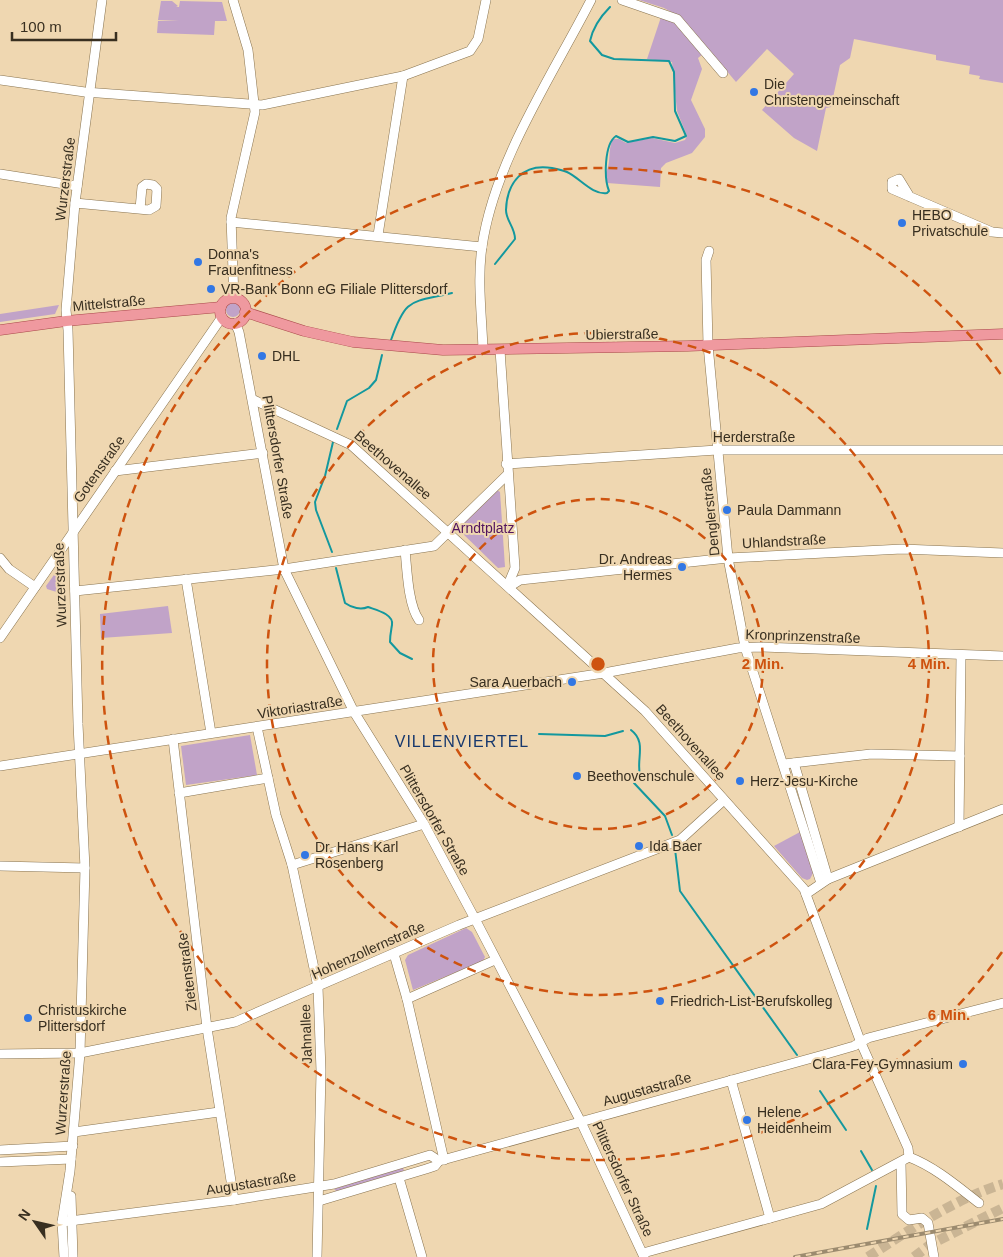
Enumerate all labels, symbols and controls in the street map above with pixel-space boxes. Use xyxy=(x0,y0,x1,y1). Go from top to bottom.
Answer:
scale bar xyxy=(12,10,116,42)
text: 100 m xyxy=(20,18,62,35)
place label: Die Christengemeinschaft xyxy=(764,76,900,108)
marker: Die Christengemeinschaft xyxy=(748,86,760,98)
street label: Wurzerstraße xyxy=(52,136,78,222)
place label: HEBO Privatschule xyxy=(912,207,988,239)
marker: HEBO Privatschule xyxy=(896,217,908,229)
place label: Donna's Frauenfitness xyxy=(208,246,293,278)
marker: Donna's Frauenfitness xyxy=(192,256,204,268)
place label: VR-Bank Bonn eG Filiale Plittersdorf xyxy=(221,281,448,297)
marker: VR-Bank Bonn eG Filiale Plittersdorf xyxy=(205,283,217,295)
street label: Mittelstraße xyxy=(72,292,146,314)
street label: Ubierstraße xyxy=(585,325,659,343)
place label: DHL xyxy=(272,348,300,364)
marker: DHL xyxy=(256,350,268,362)
street label: Plittersdorfer Straße xyxy=(259,394,297,520)
street label: Beethovenallee xyxy=(351,427,435,503)
street label: Herderstraße xyxy=(713,429,795,445)
street label: Gotenstraße xyxy=(70,432,128,505)
street label: Denglerstraße xyxy=(697,467,723,557)
place label: Paula Dammann xyxy=(737,502,841,518)
marker: Paula Dammann xyxy=(721,504,733,516)
park label: Arndtplatz xyxy=(451,520,515,536)
street label: Uhlandstraße xyxy=(742,531,827,551)
street label: Wurzerstraße xyxy=(51,542,69,628)
place label: Dr. Andreas Hermes xyxy=(599,551,672,583)
marker: Dr. Andreas Hermes xyxy=(676,561,688,573)
street label: Kronprinzenstraße xyxy=(745,626,861,646)
centre of rings xyxy=(589,655,607,673)
text: 2 Min. xyxy=(742,655,784,672)
text: 4 Min. xyxy=(908,655,950,672)
place label: Sara Auerbach xyxy=(469,674,562,690)
marker: Sara Auerbach xyxy=(566,676,578,688)
street label: Viktoriastraße xyxy=(256,692,344,722)
street label: Beethovenallee xyxy=(653,701,729,783)
district label: VILLENVIERTEL xyxy=(395,733,529,750)
street label: Plittersdorfer Straße xyxy=(397,762,473,878)
place label: Beethovenschule xyxy=(587,768,695,784)
marker: Beethovenschule xyxy=(571,770,583,782)
place label: Herz-Jesu-Kirche xyxy=(750,773,858,789)
marker: Herz-Jesu-Kirche xyxy=(734,775,746,787)
place label: Ida Baer xyxy=(649,838,702,854)
place label: Dr. Hans Karl Rosenberg xyxy=(315,839,398,871)
marker: Ida Baer xyxy=(633,840,645,852)
marker: Dr. Hans Karl Rosenberg xyxy=(299,849,311,861)
street label: Hohenzollernstraße xyxy=(309,918,427,982)
street label: Zietenstraße xyxy=(174,932,200,1012)
place label: Friedrich-List-Berufskolleg xyxy=(670,993,833,1009)
marker: Friedrich-List-Berufskolleg xyxy=(654,995,666,1007)
place label: Christuskirche Plittersdorf xyxy=(38,1002,127,1034)
street label: Jahnallee xyxy=(297,1004,315,1064)
text: 6 Min. xyxy=(928,1006,970,1023)
marker: Christuskirche Plittersdorf xyxy=(22,1012,34,1024)
street label: Wurzerstraße xyxy=(52,1050,74,1136)
place label: Clara-Fey-Gymnasium xyxy=(812,1056,953,1072)
marker: Clara-Fey-Gymnasium xyxy=(957,1058,969,1070)
street label: Augustastraße xyxy=(601,1069,693,1109)
place label: Helene Heidenheim xyxy=(757,1104,832,1136)
marker: Helene Heidenheim xyxy=(741,1114,753,1126)
street label: Plittersdorfer Straße xyxy=(589,1119,657,1239)
street label: Augustastraße xyxy=(205,1168,297,1198)
north arrow xyxy=(10,1197,60,1247)
text: N xyxy=(15,1206,34,1223)

